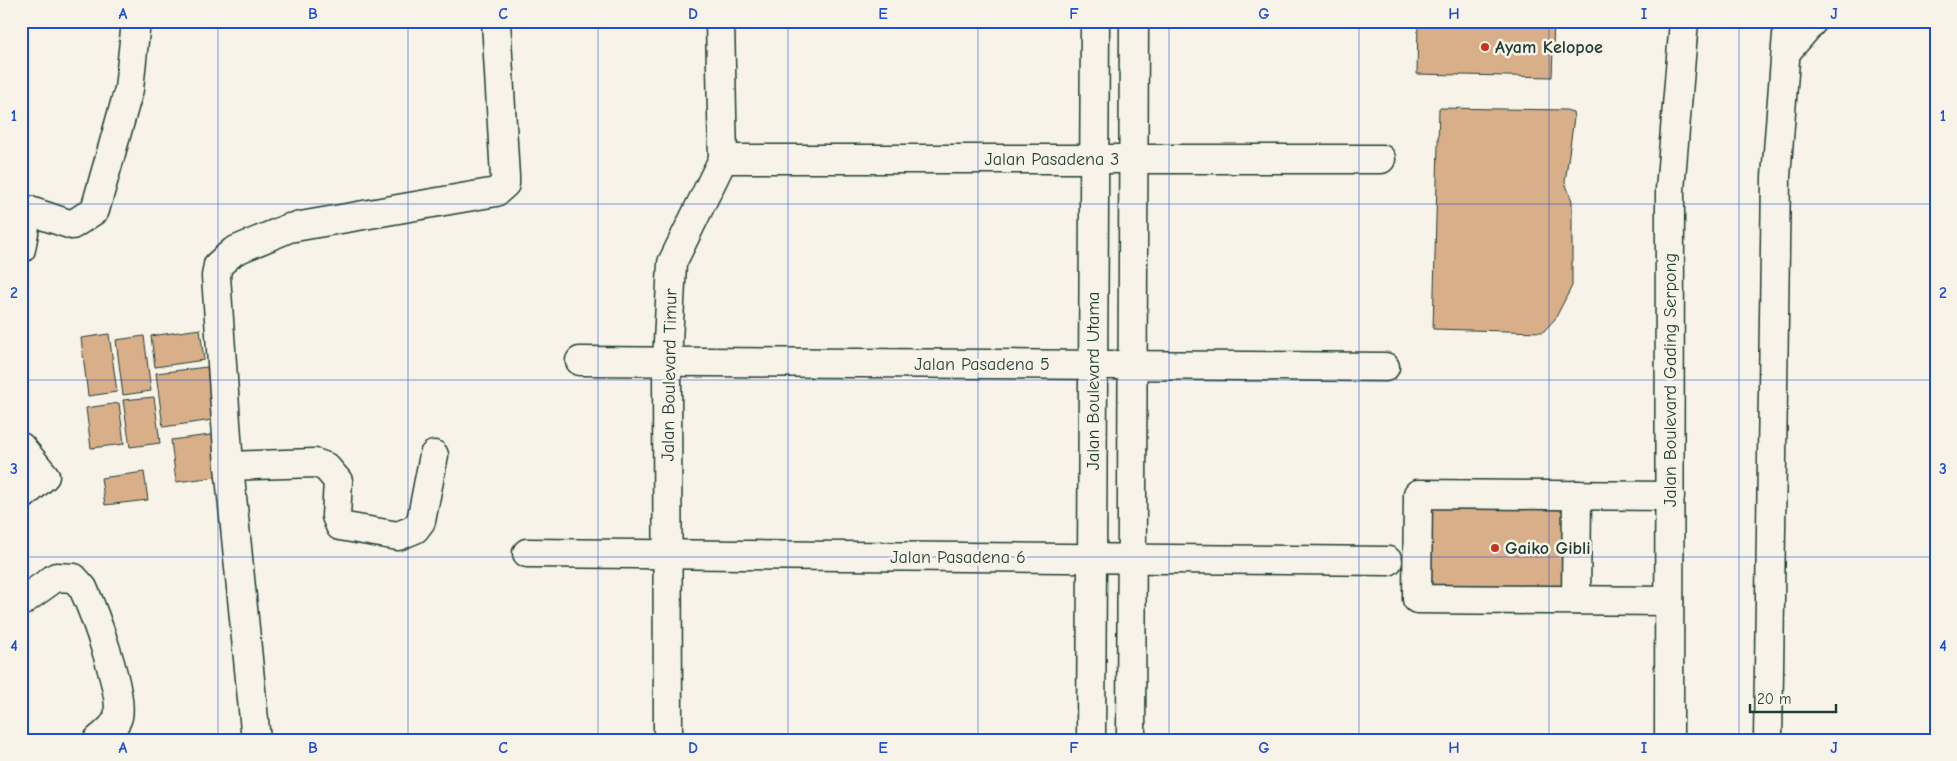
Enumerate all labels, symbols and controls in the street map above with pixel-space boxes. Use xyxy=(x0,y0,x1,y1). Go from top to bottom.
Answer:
text: A xyxy=(119,5,128,23)
text: B xyxy=(308,5,318,23)
text: C xyxy=(498,5,508,23)
text: D xyxy=(688,5,698,23)
text: E xyxy=(878,5,888,23)
text: F xyxy=(1069,5,1079,23)
text: G xyxy=(1258,5,1270,23)
text: H xyxy=(1448,5,1460,23)
text: I xyxy=(1641,5,1647,23)
text: J xyxy=(1830,5,1838,23)
place label: Ayam Kelopoe xyxy=(1495,37,1603,58)
marker: Ayam Kelopoe xyxy=(1479,41,1491,53)
text: 1 xyxy=(11,107,17,125)
text: 1 xyxy=(1940,107,1946,125)
street label: Jalan Pasadena 3 xyxy=(985,149,1119,170)
street label: Jalan Boulevard Gading Serpong xyxy=(1660,253,1681,507)
text: 2 xyxy=(10,284,18,302)
text: 2 xyxy=(1939,284,1947,302)
street label: Jalan Boulevard Timur xyxy=(657,288,682,462)
street label: Jalan Boulevard Utama xyxy=(1083,292,1104,470)
street label: Jalan Pasadena 5 xyxy=(914,354,1050,375)
text: 3 xyxy=(10,460,18,478)
text: 3 xyxy=(1939,460,1947,478)
place label: Gaiko Gibli xyxy=(1505,538,1591,559)
marker: Gaiko Gibli xyxy=(1489,542,1501,554)
street label: Jalan Pasadena 6 xyxy=(890,547,1026,568)
text: 4 xyxy=(10,637,18,655)
text: 4 xyxy=(1939,637,1947,655)
scale bar xyxy=(1750,681,1836,713)
text: 20 m xyxy=(1757,690,1791,708)
text: A xyxy=(119,739,128,757)
text: B xyxy=(308,739,318,757)
text: C xyxy=(498,739,508,757)
text: D xyxy=(688,739,698,757)
text: E xyxy=(878,739,888,757)
text: F xyxy=(1069,739,1079,757)
text: G xyxy=(1258,739,1270,757)
text: H xyxy=(1448,739,1460,757)
text: I xyxy=(1641,739,1647,757)
text: J xyxy=(1830,739,1838,757)

